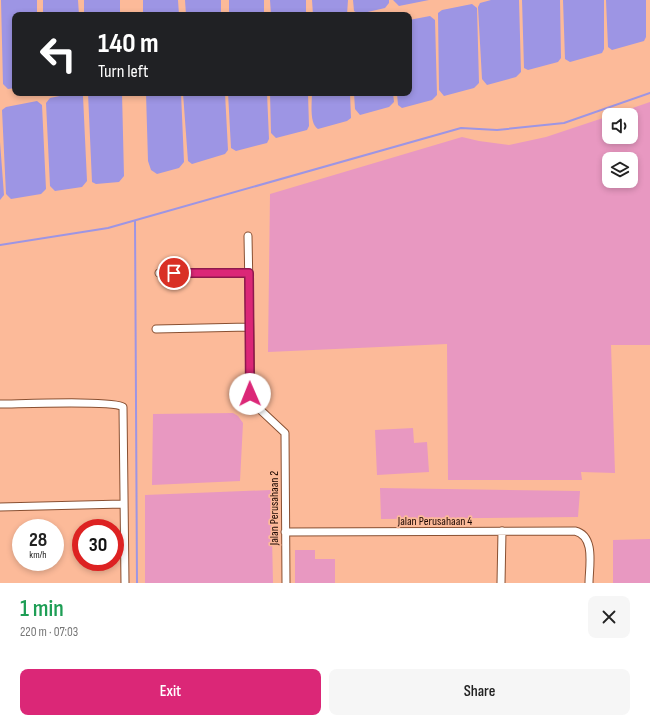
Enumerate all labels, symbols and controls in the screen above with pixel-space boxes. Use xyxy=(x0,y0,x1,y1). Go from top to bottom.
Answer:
text: 140 m xyxy=(98,27,159,60)
icon: left xyxy=(32,28,84,80)
text: Turn left xyxy=(98,61,149,82)
map controls xyxy=(602,108,638,188)
button: sound xyxy=(602,108,638,144)
button: layers xyxy=(602,152,638,188)
pin xyxy=(157,256,191,290)
icon: arrive xyxy=(163,262,185,284)
position arrow xyxy=(229,373,271,415)
street label: Jalan Perusahaan 2 xyxy=(267,471,282,546)
street label: Jalan Perusahaan 4 xyxy=(397,514,472,529)
speed limit sign: 30 xyxy=(72,519,124,571)
text: 28 xyxy=(29,528,47,552)
text: km/h xyxy=(29,549,47,561)
text: 1 min xyxy=(20,594,64,623)
button: close xyxy=(588,596,630,638)
text: 220 m · 07:03 xyxy=(20,624,78,640)
button: Exit xyxy=(20,669,321,715)
button: Share xyxy=(329,669,630,715)

